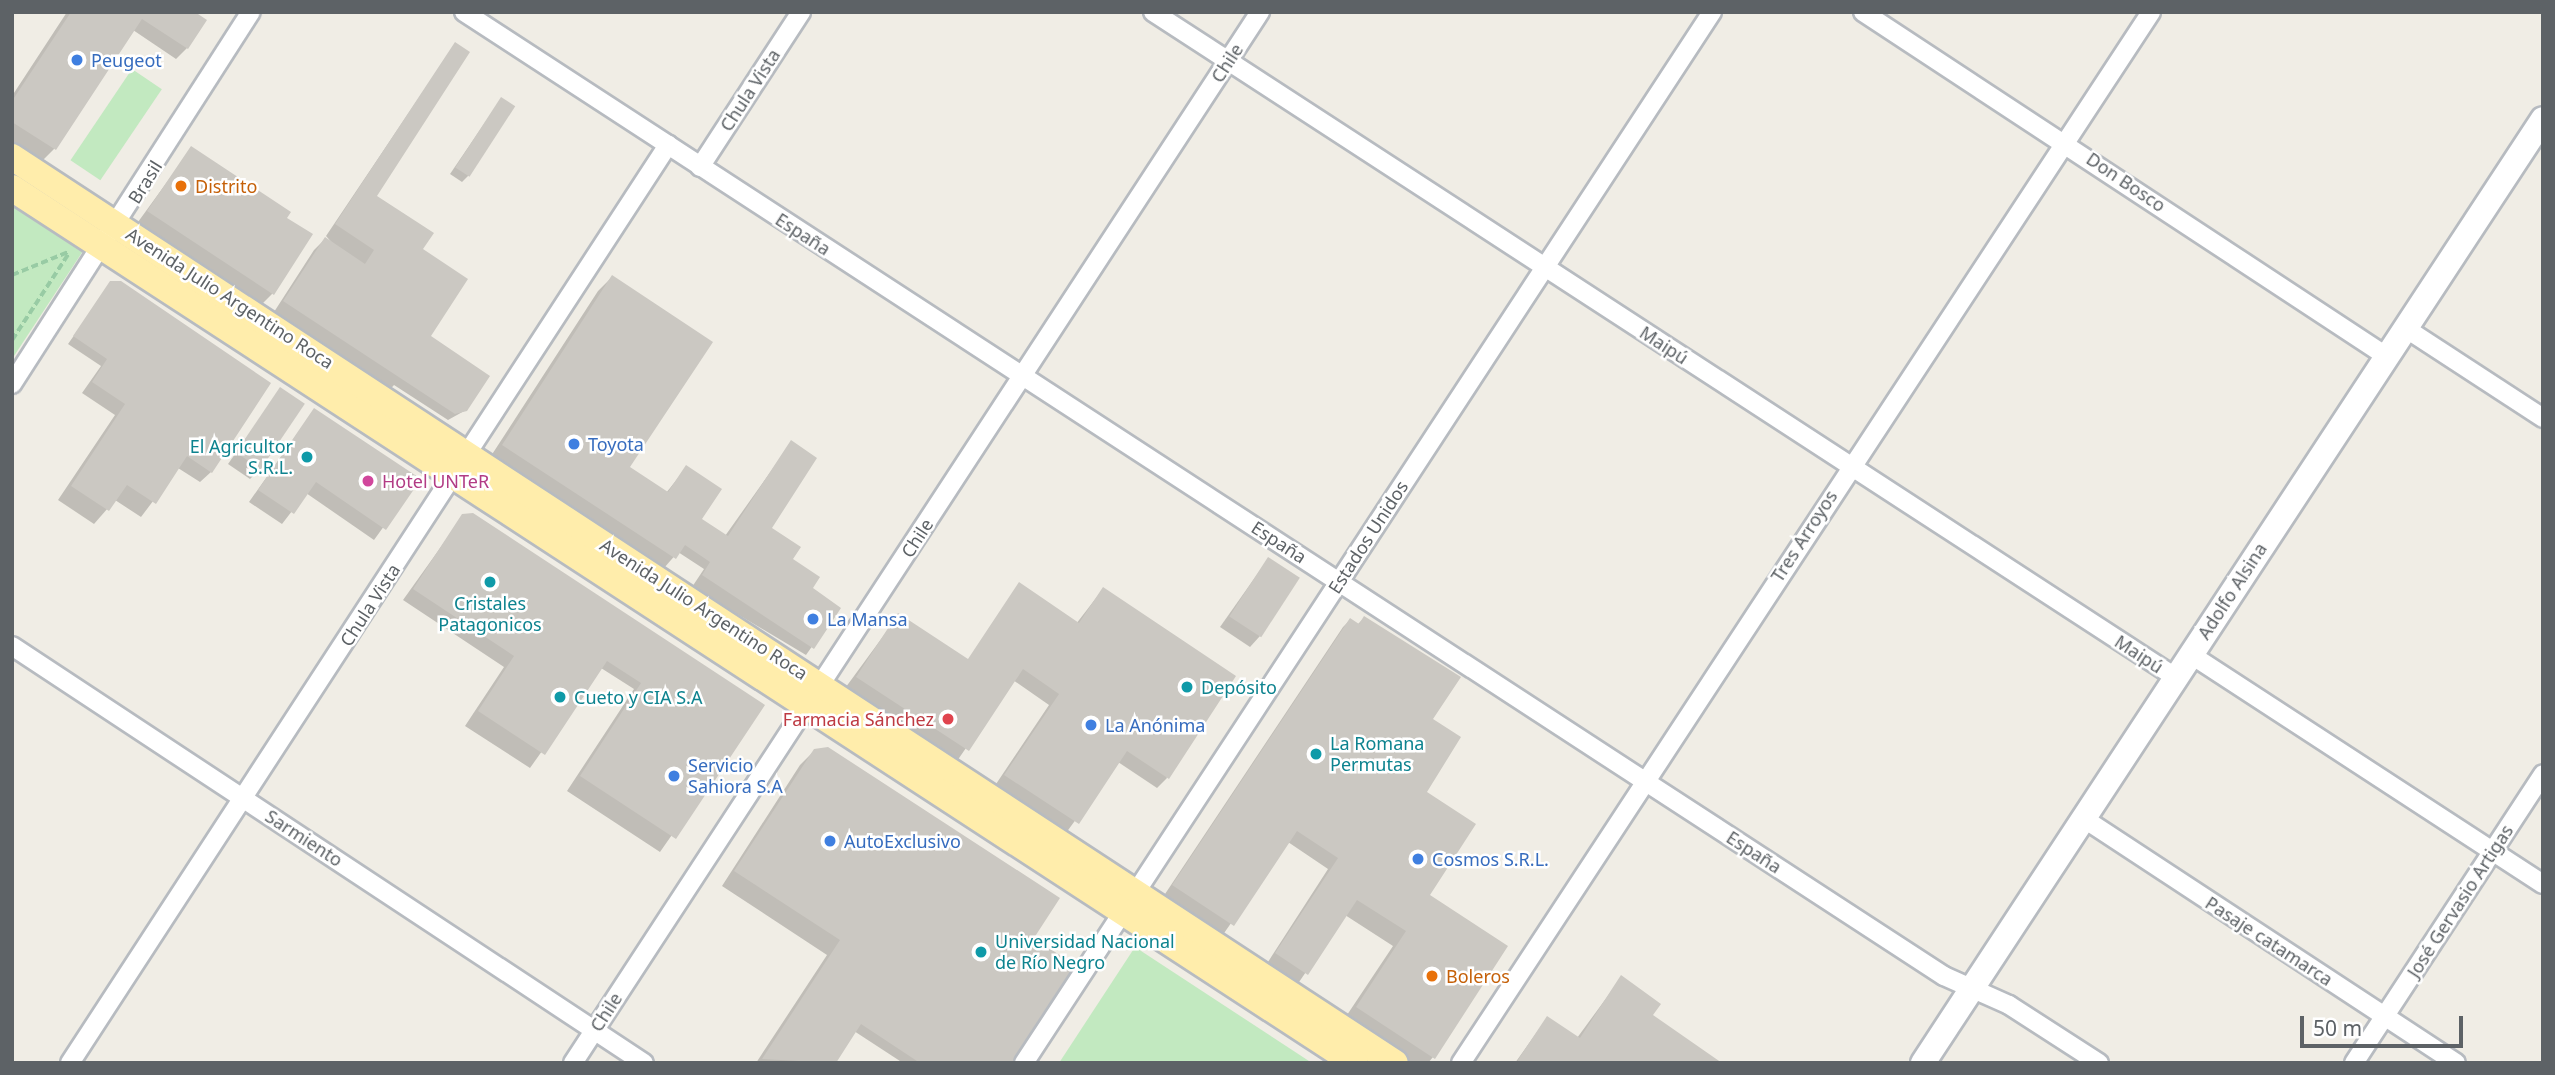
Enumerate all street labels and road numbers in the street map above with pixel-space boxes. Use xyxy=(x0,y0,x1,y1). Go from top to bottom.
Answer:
street label: Chile xyxy=(1207,40,1247,86)
street label: Chula Vista xyxy=(715,45,785,135)
street label: Don Bosco xyxy=(2082,148,2170,216)
street label: Brasil xyxy=(123,156,167,208)
street label: España xyxy=(772,208,834,260)
street label: Avenida Julio Argentino Roca xyxy=(122,223,338,373)
street label: Maipú xyxy=(1636,321,1692,369)
street label: Estados Unidos xyxy=(1324,477,1412,597)
street label: Tres Arroyos xyxy=(1766,486,1842,586)
street label: Chile xyxy=(897,515,937,561)
street label: España xyxy=(1248,516,1310,568)
street label: Avenida Julio Argentino Roca xyxy=(596,534,812,684)
street label: Adolfo Alsina xyxy=(2193,539,2271,643)
street label: Chula Vista xyxy=(335,560,405,650)
street label: Maipú xyxy=(2111,630,2167,678)
street label: Sarmiento xyxy=(261,805,347,871)
street label: José Gervasio Artigas xyxy=(2402,821,2518,981)
street label: España xyxy=(1723,826,1785,878)
street label: Pasaje catamarca xyxy=(2201,892,2337,990)
street label: Chile xyxy=(586,989,626,1035)

